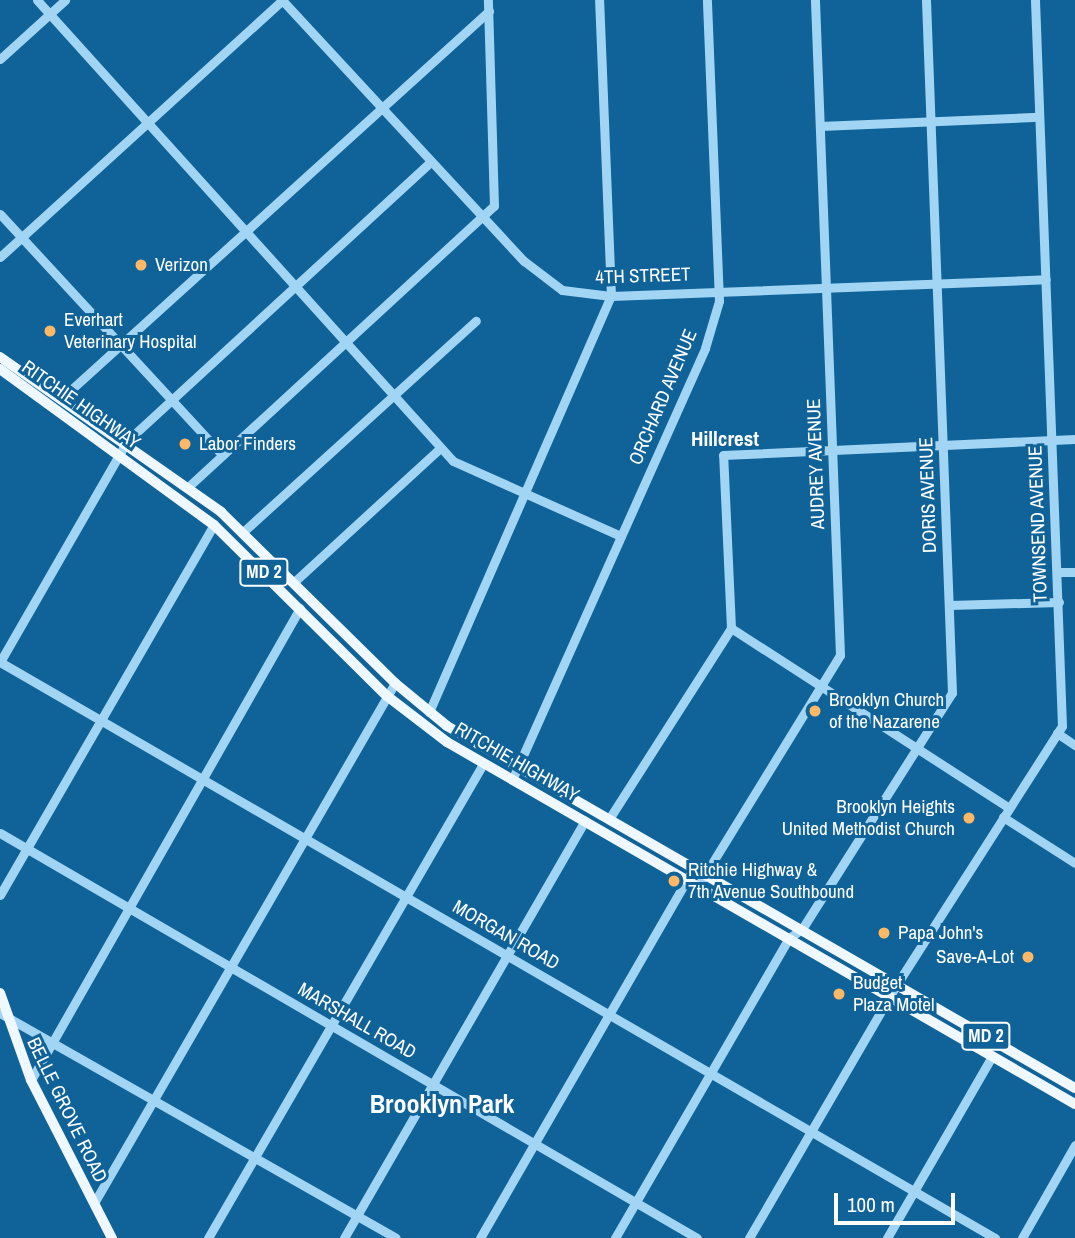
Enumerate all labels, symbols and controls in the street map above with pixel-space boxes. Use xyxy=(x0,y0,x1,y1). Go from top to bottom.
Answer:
place label: Verizon xyxy=(155,254,208,276)
marker: Verizon xyxy=(133,257,149,273)
street label: 4TH STREET xyxy=(595,263,691,289)
place label: Everhart Veterinary Hospital xyxy=(64,309,197,353)
marker: Everhart Veterinary Hospital xyxy=(42,323,58,339)
street label: ORCHARD AVENUE xyxy=(624,325,702,469)
street label: RITCHIE HIGHWAY xyxy=(17,356,145,454)
street label: AUDREY AVENUE xyxy=(802,398,830,530)
district label: Hillcrest xyxy=(691,426,759,452)
place label: Labor Finders xyxy=(199,433,296,455)
marker: Labor Finders xyxy=(177,436,193,452)
street label: DORIS AVENUE xyxy=(915,436,941,554)
street label: TOWNSEND AVENUE xyxy=(1024,445,1052,603)
road number: MD 2 xyxy=(238,558,290,586)
place label: Brooklyn Church of the Nazarene xyxy=(829,689,944,733)
marker: Brooklyn Church of the Nazarene xyxy=(807,703,823,719)
street label: RITCHIE HIGHWAY xyxy=(451,717,583,807)
place label: Brooklyn Heights United Methodist Church xyxy=(782,796,955,840)
marker: Brooklyn Heights United Methodist Church xyxy=(961,810,977,826)
place label: Ritchie Highway & 7th Avenue Southbound xyxy=(688,859,855,903)
marker: Ritchie Highway & 7th Avenue Southbound xyxy=(666,873,682,889)
street label: MORGAN ROAD xyxy=(449,895,563,975)
place label: Papa John's xyxy=(898,922,983,944)
marker: Papa John's xyxy=(876,925,892,941)
place label: Save-A-Lot xyxy=(936,946,1014,968)
marker: Save-A-Lot xyxy=(1020,949,1036,965)
place label: Budget Plaza Motel xyxy=(853,972,934,1016)
street label: MARSHALL ROAD xyxy=(294,978,420,1064)
marker: Budget Plaza Motel xyxy=(831,986,847,1002)
road number: MD 2 xyxy=(960,1021,1012,1050)
street label: BELLE GROVE ROAD xyxy=(22,1034,112,1186)
district label: Brooklyn Park xyxy=(370,1088,514,1120)
scale bar xyxy=(837,1178,958,1222)
text: 100 m xyxy=(847,1190,895,1219)

